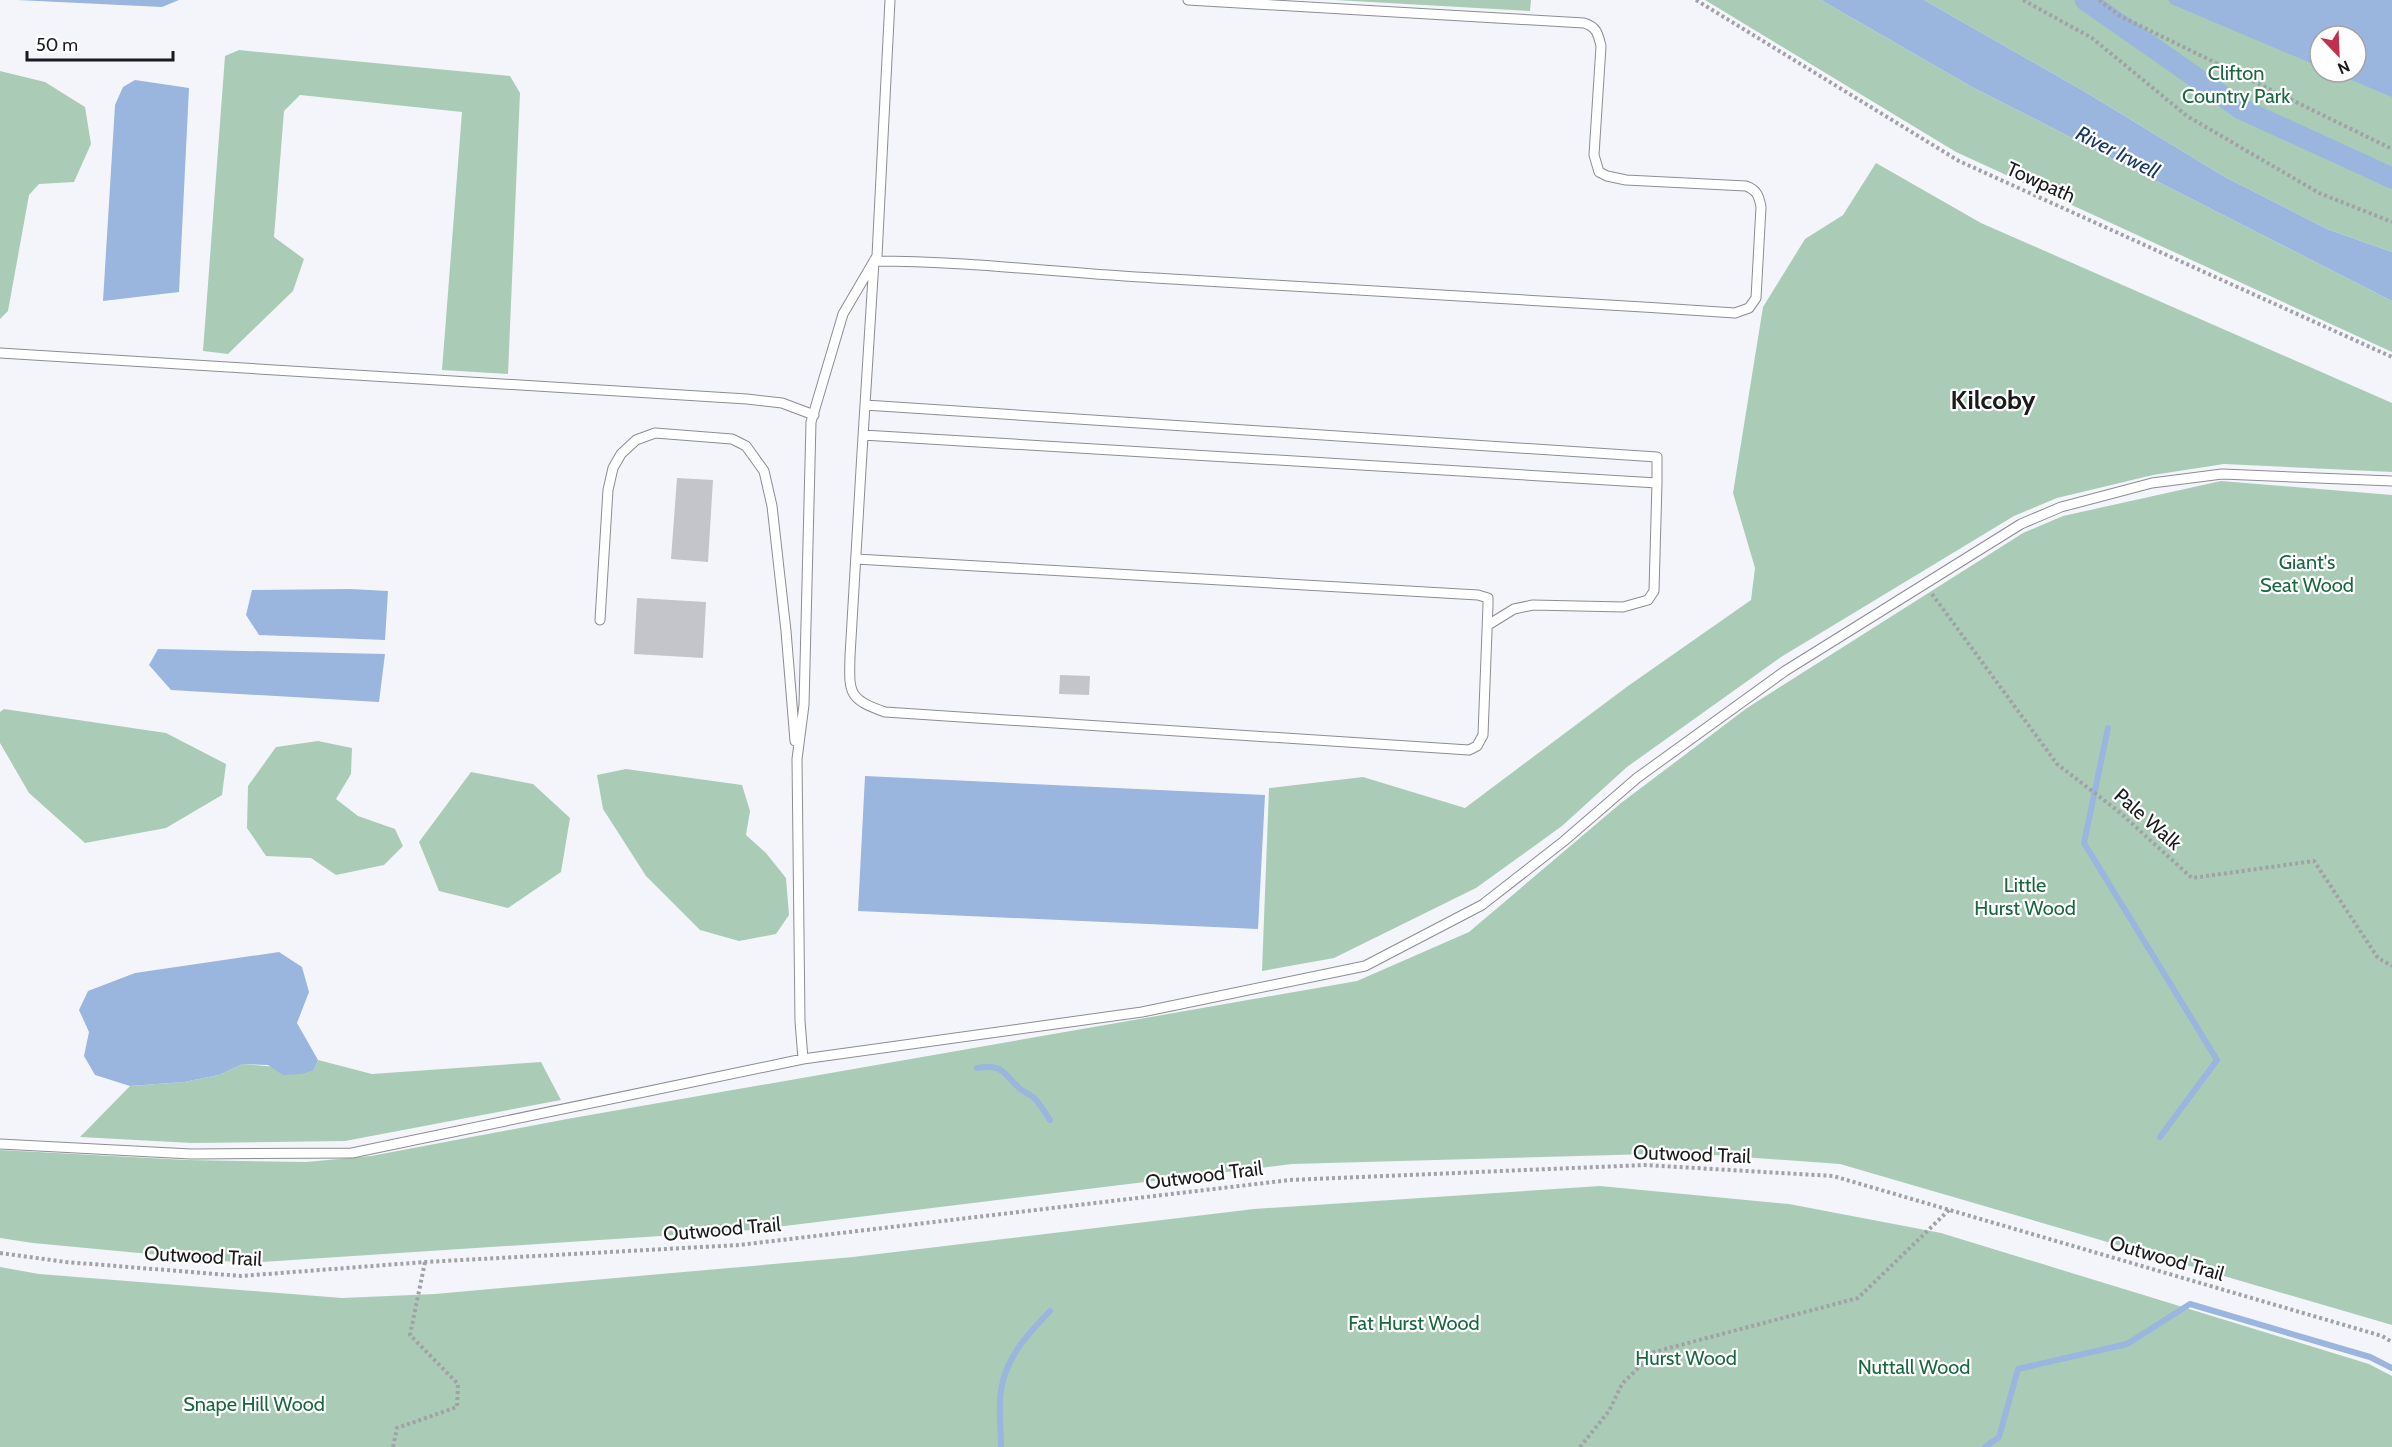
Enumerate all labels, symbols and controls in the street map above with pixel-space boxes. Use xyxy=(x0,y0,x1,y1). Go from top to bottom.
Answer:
scale bar xyxy=(27,24,172,62)
north arrow xyxy=(2308,24,2368,84)
text: 50 m xyxy=(36,34,78,56)
text: N xyxy=(2335,56,2353,78)
park label: Clifton Country Park xyxy=(2182,61,2290,108)
water label: River Irwell xyxy=(2072,120,2164,184)
street label: Towpath xyxy=(2003,156,2079,208)
district label: Kilcoby xyxy=(1950,384,2036,416)
park label: Giant's Seat Wood xyxy=(2260,550,2354,597)
street label: Pale Walk xyxy=(2109,783,2187,855)
park label: Little Hurst Wood xyxy=(1974,873,2076,920)
street label: Outwood Trail xyxy=(1633,1140,1752,1168)
street label: Outwood Trail xyxy=(1144,1156,1264,1194)
street label: Outwood Trail xyxy=(662,1212,782,1246)
street label: Outwood Trail xyxy=(2107,1230,2227,1286)
street label: Outwood Trail xyxy=(143,1241,263,1271)
park label: Fat Hurst Wood xyxy=(1348,1311,1480,1335)
park label: Hurst Wood xyxy=(1635,1346,1737,1370)
park label: Nuttall Wood xyxy=(1858,1355,1970,1379)
park label: Snape Hill Wood xyxy=(183,1392,325,1416)

